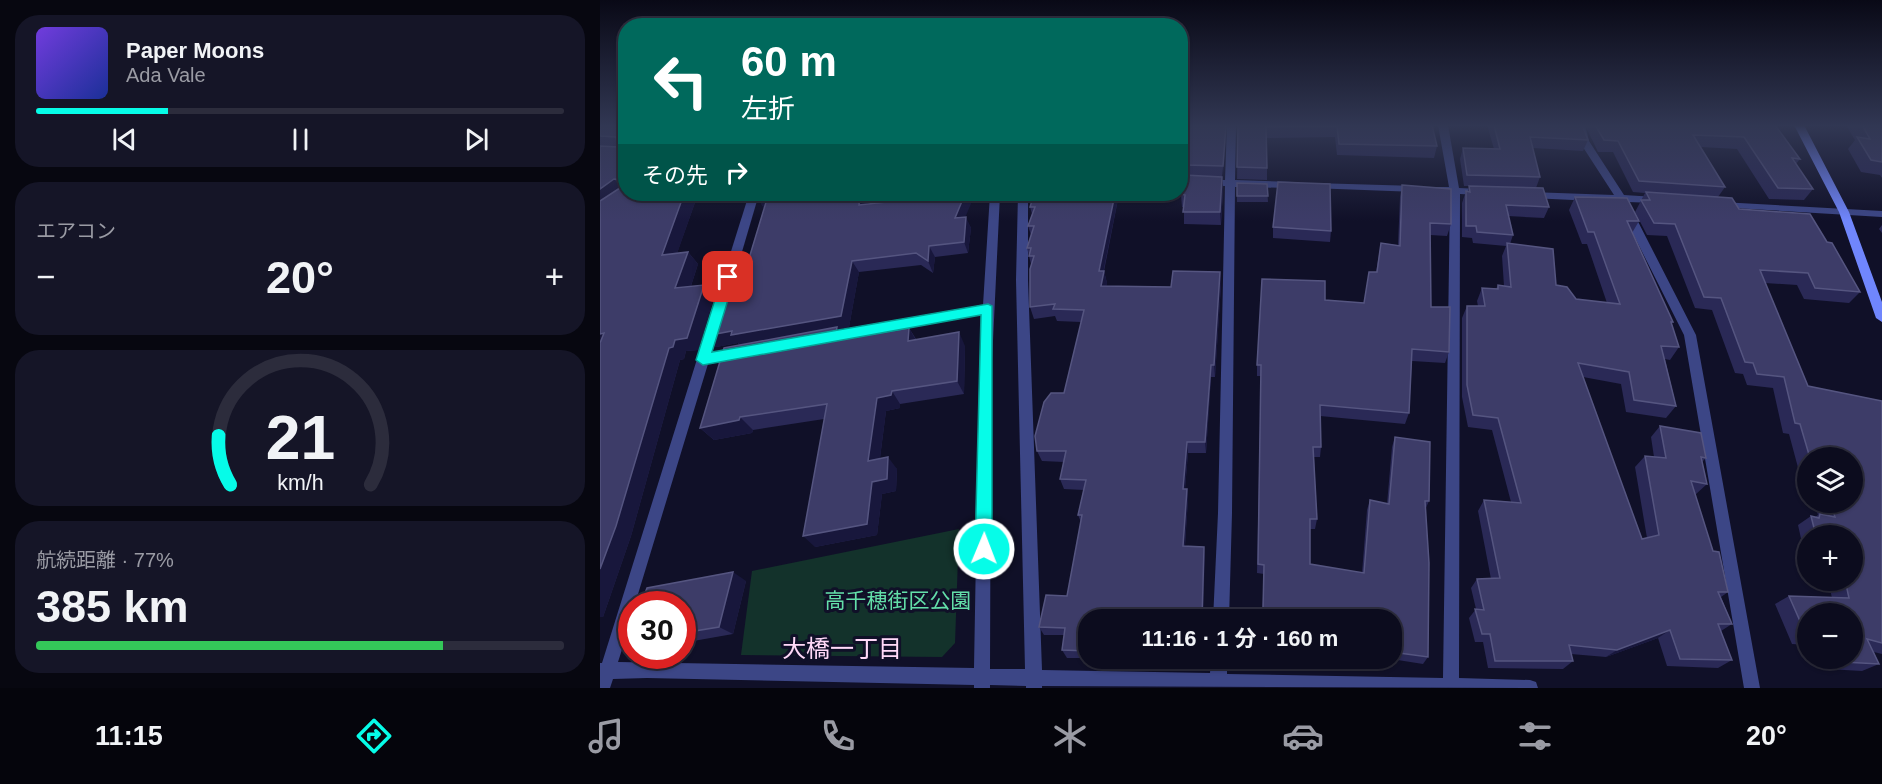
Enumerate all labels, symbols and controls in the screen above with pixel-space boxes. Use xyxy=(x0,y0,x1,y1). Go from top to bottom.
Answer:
text: Paper Moons xyxy=(126,38,264,63)
text: 60 m xyxy=(741,38,837,85)
icon: left xyxy=(642,42,720,120)
text: Ada Vale xyxy=(126,64,206,86)
text: 左折 xyxy=(741,94,795,124)
icon: previous xyxy=(108,123,141,156)
icon: pause xyxy=(284,123,317,156)
icon: next xyxy=(460,123,493,156)
icon: right xyxy=(720,156,753,189)
text: その先 xyxy=(642,163,708,188)
text: エアコン xyxy=(36,220,116,242)
pin xyxy=(702,251,753,302)
text: 20° xyxy=(266,252,334,303)
text: − xyxy=(36,258,55,295)
text: + xyxy=(545,258,564,295)
icon: arrive xyxy=(711,260,744,293)
text: 21 xyxy=(265,403,335,472)
map controls xyxy=(1797,447,1863,669)
button: layers xyxy=(1797,447,1863,513)
text: km/h xyxy=(277,471,323,495)
position arrow xyxy=(952,517,1016,581)
button: + xyxy=(1797,525,1863,591)
text: 航続距離 · 77% xyxy=(36,549,174,571)
text: 385 km xyxy=(36,581,189,632)
park label: 高千穂街区公園 xyxy=(825,589,972,612)
speed limit sign: 30 xyxy=(618,591,696,669)
button: − xyxy=(1797,603,1863,669)
text: 11:16 · 1 分 · 160 m xyxy=(1142,626,1338,651)
district label: 大橋一丁目 xyxy=(782,635,902,662)
icon: directions xyxy=(353,715,395,757)
icon: music xyxy=(585,715,627,757)
icon: phone xyxy=(817,715,859,757)
icon: climate xyxy=(1049,715,1091,757)
icon: car xyxy=(1282,715,1324,757)
icon: filters xyxy=(1514,715,1556,757)
text: 11:15 xyxy=(95,721,163,751)
text: 20° xyxy=(1746,721,1787,751)

